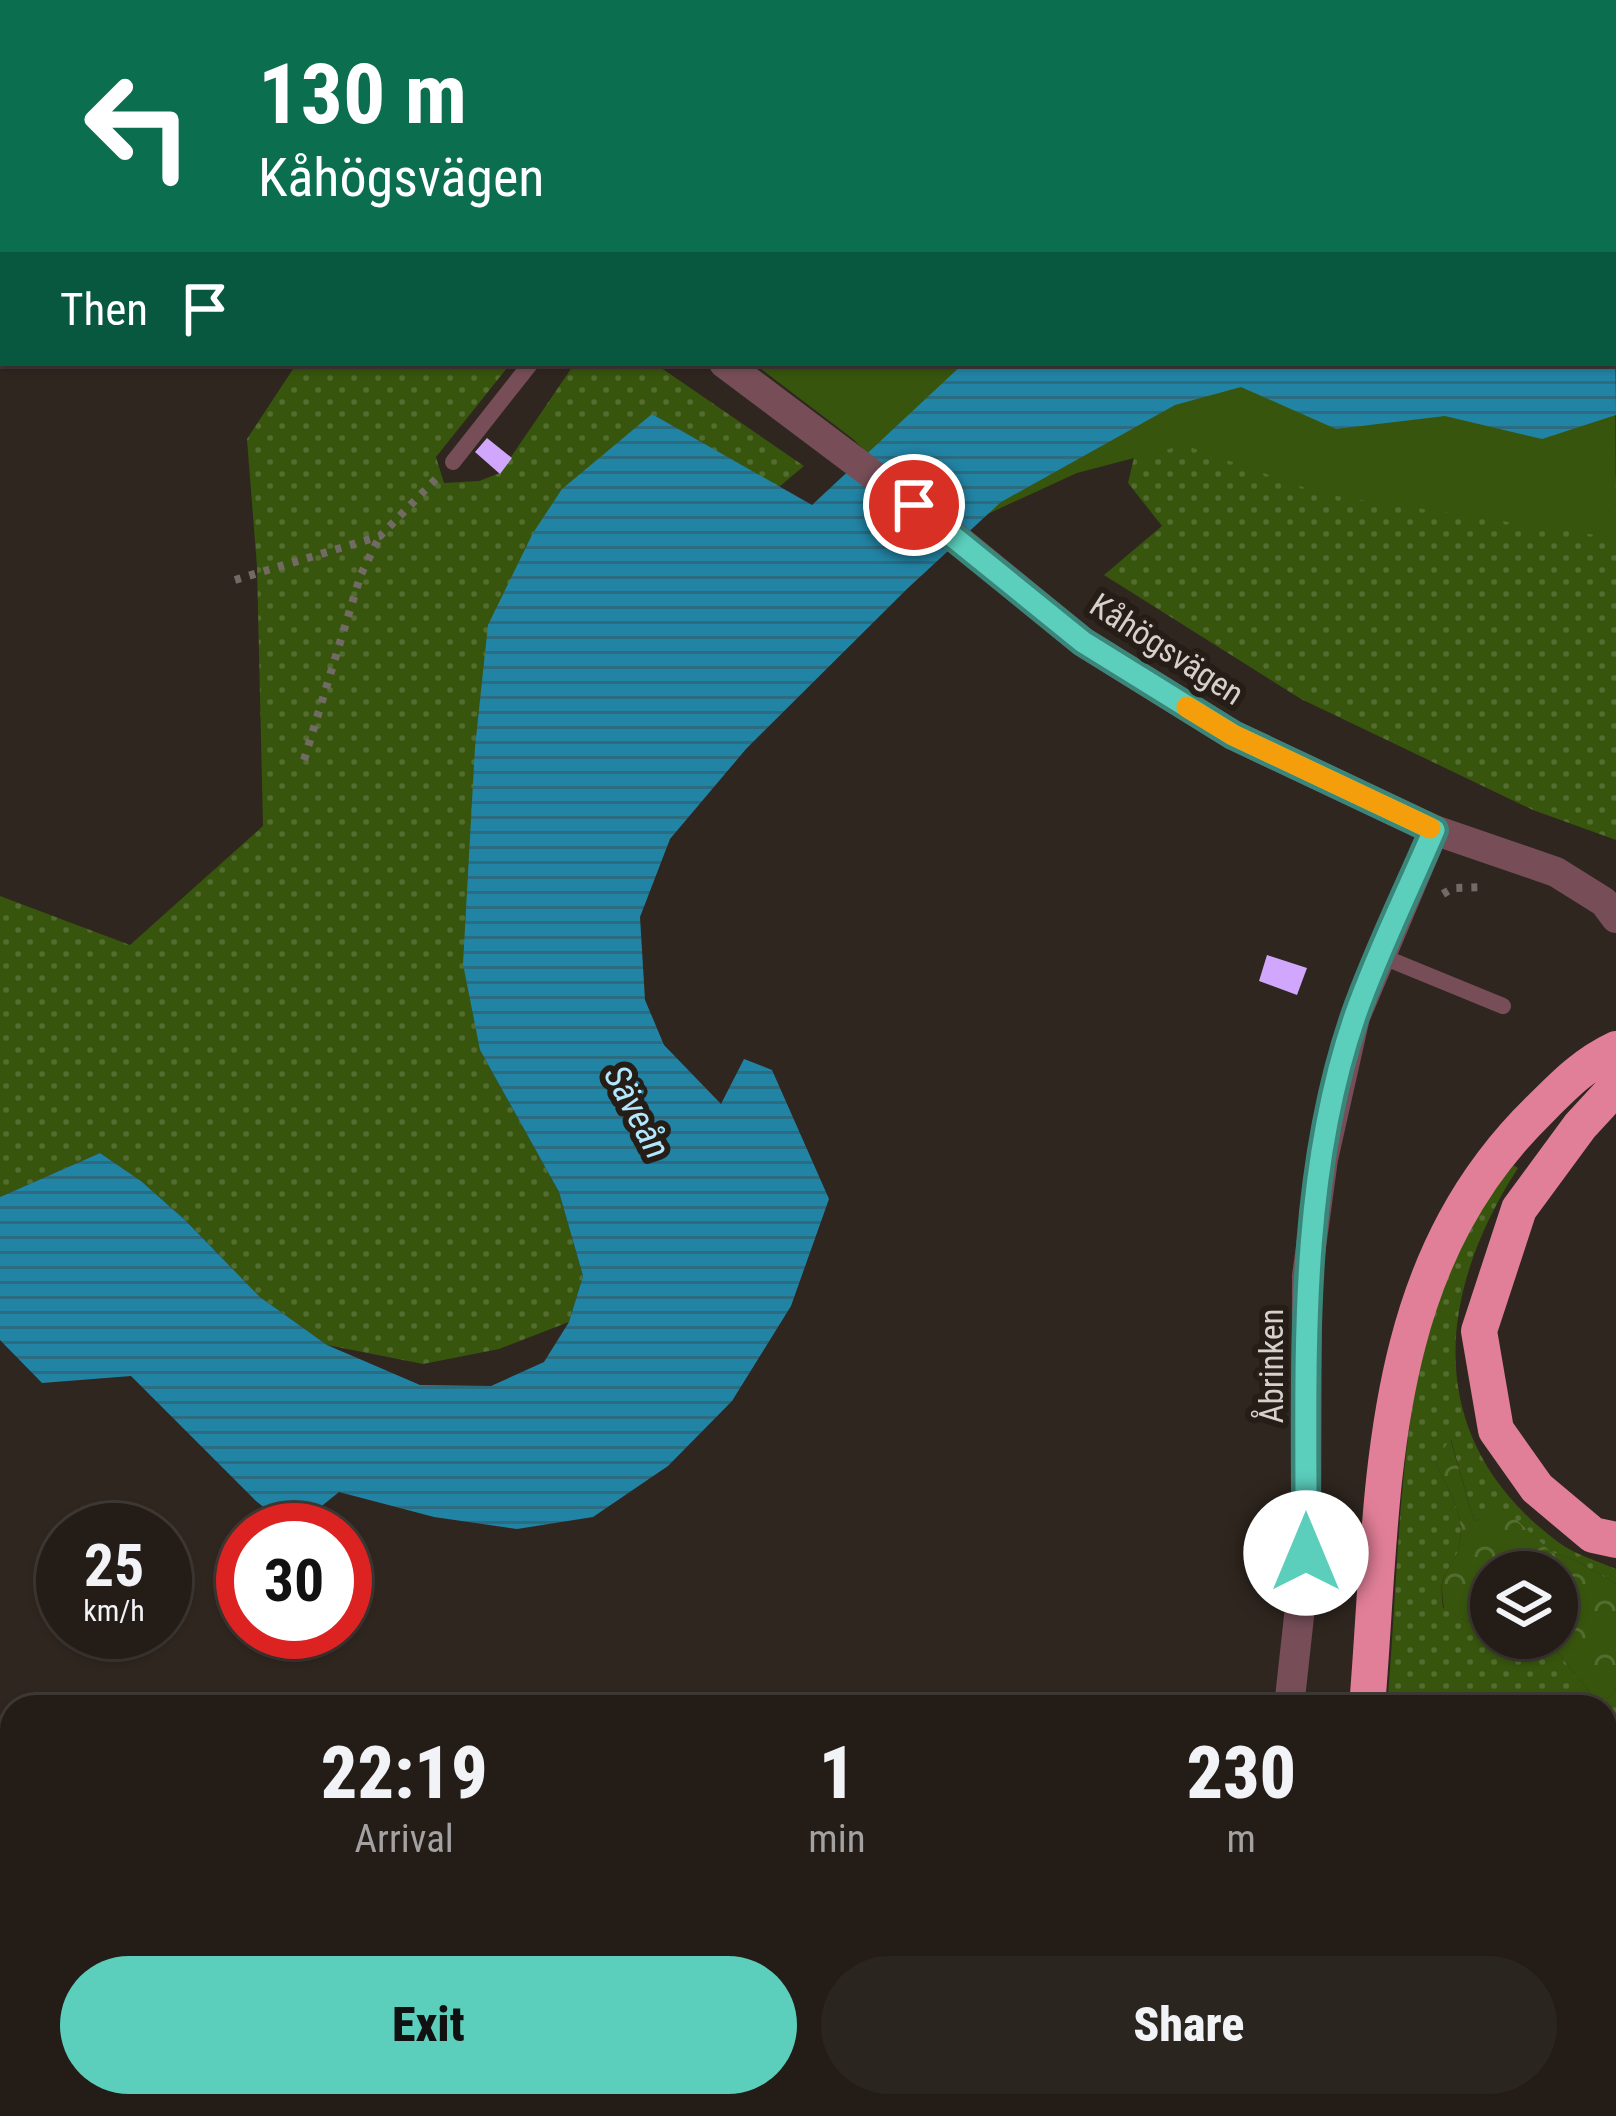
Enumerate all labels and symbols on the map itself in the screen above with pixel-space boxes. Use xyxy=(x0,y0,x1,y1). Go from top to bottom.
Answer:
pin xyxy=(863,454,965,556)
street label: Kåhögsvägen xyxy=(1083,585,1251,713)
water label: Säveån xyxy=(595,1058,679,1166)
street label: Åbrinken xyxy=(1250,1309,1291,1423)
position arrow xyxy=(1243,1490,1369,1616)
speed limit sign: 30 xyxy=(216,1503,372,1659)

